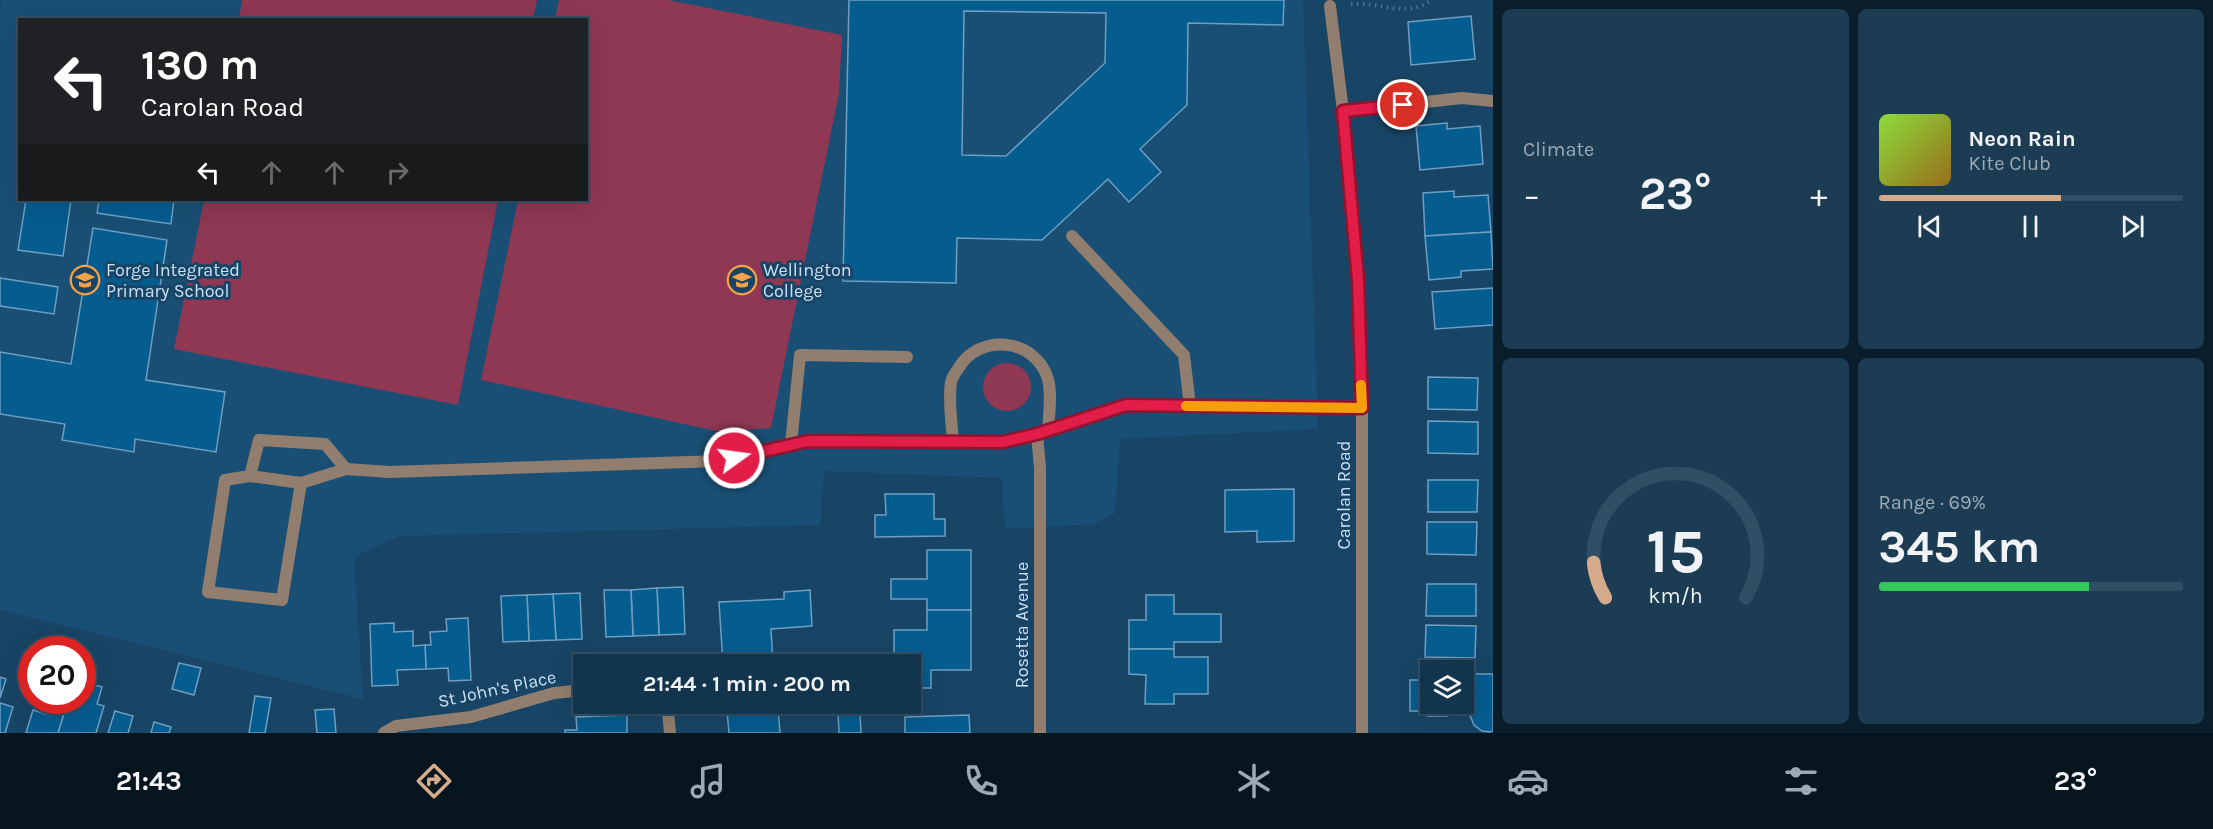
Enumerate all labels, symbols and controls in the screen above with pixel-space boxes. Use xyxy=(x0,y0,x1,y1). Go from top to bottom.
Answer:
text: 130 m xyxy=(141,40,259,90)
icon: left xyxy=(42,42,120,120)
pin xyxy=(1377,79,1428,130)
icon: arrive xyxy=(1386,88,1419,121)
text: Carolan Road xyxy=(141,91,304,123)
text: Neon Rain xyxy=(1969,126,2076,152)
text: Climate xyxy=(1523,138,1594,161)
text: Kite Club xyxy=(1969,152,2051,175)
icon: left xyxy=(192,156,225,189)
icon: ahead xyxy=(255,156,288,189)
icon: ahead xyxy=(318,156,351,189)
icon: right xyxy=(381,156,414,189)
text: 23° xyxy=(1639,168,1712,220)
text: − xyxy=(1523,176,1540,214)
text: + xyxy=(1810,176,1827,214)
icon: previous xyxy=(1913,210,1946,243)
icon: pause xyxy=(2014,210,2047,243)
icon: next xyxy=(2116,210,2149,243)
place label: Forge Integrated Primary School xyxy=(106,259,240,302)
place label: Wellington College xyxy=(763,259,852,302)
school or university icon: Forge Integrated Primary School xyxy=(69,264,101,296)
school or university icon: Wellington College xyxy=(726,264,758,296)
position arrow xyxy=(702,426,766,490)
street label: Carolan Road xyxy=(1333,441,1355,549)
text: Range · 69% xyxy=(1879,491,1986,514)
text: 15 xyxy=(1646,515,1705,588)
text: 345 km xyxy=(1879,521,2040,573)
street label: Rosetta Avenue xyxy=(1011,562,1033,688)
text: km/h xyxy=(1648,583,1702,608)
speed limit sign: 20 xyxy=(18,636,96,714)
map controls xyxy=(1420,660,1474,714)
button: layers xyxy=(1420,660,1474,714)
street label: St John's Place xyxy=(436,666,558,712)
text: 21:44 · 1 min · 200 m xyxy=(643,671,851,697)
icon: directions xyxy=(413,760,455,802)
icon: music xyxy=(687,760,729,802)
icon: phone xyxy=(960,760,1002,802)
icon: climate xyxy=(1233,760,1275,802)
icon: car xyxy=(1507,760,1549,802)
icon: filters xyxy=(1780,760,1822,802)
text: 21:43 xyxy=(116,765,182,797)
text: 23° xyxy=(2054,765,2097,797)

